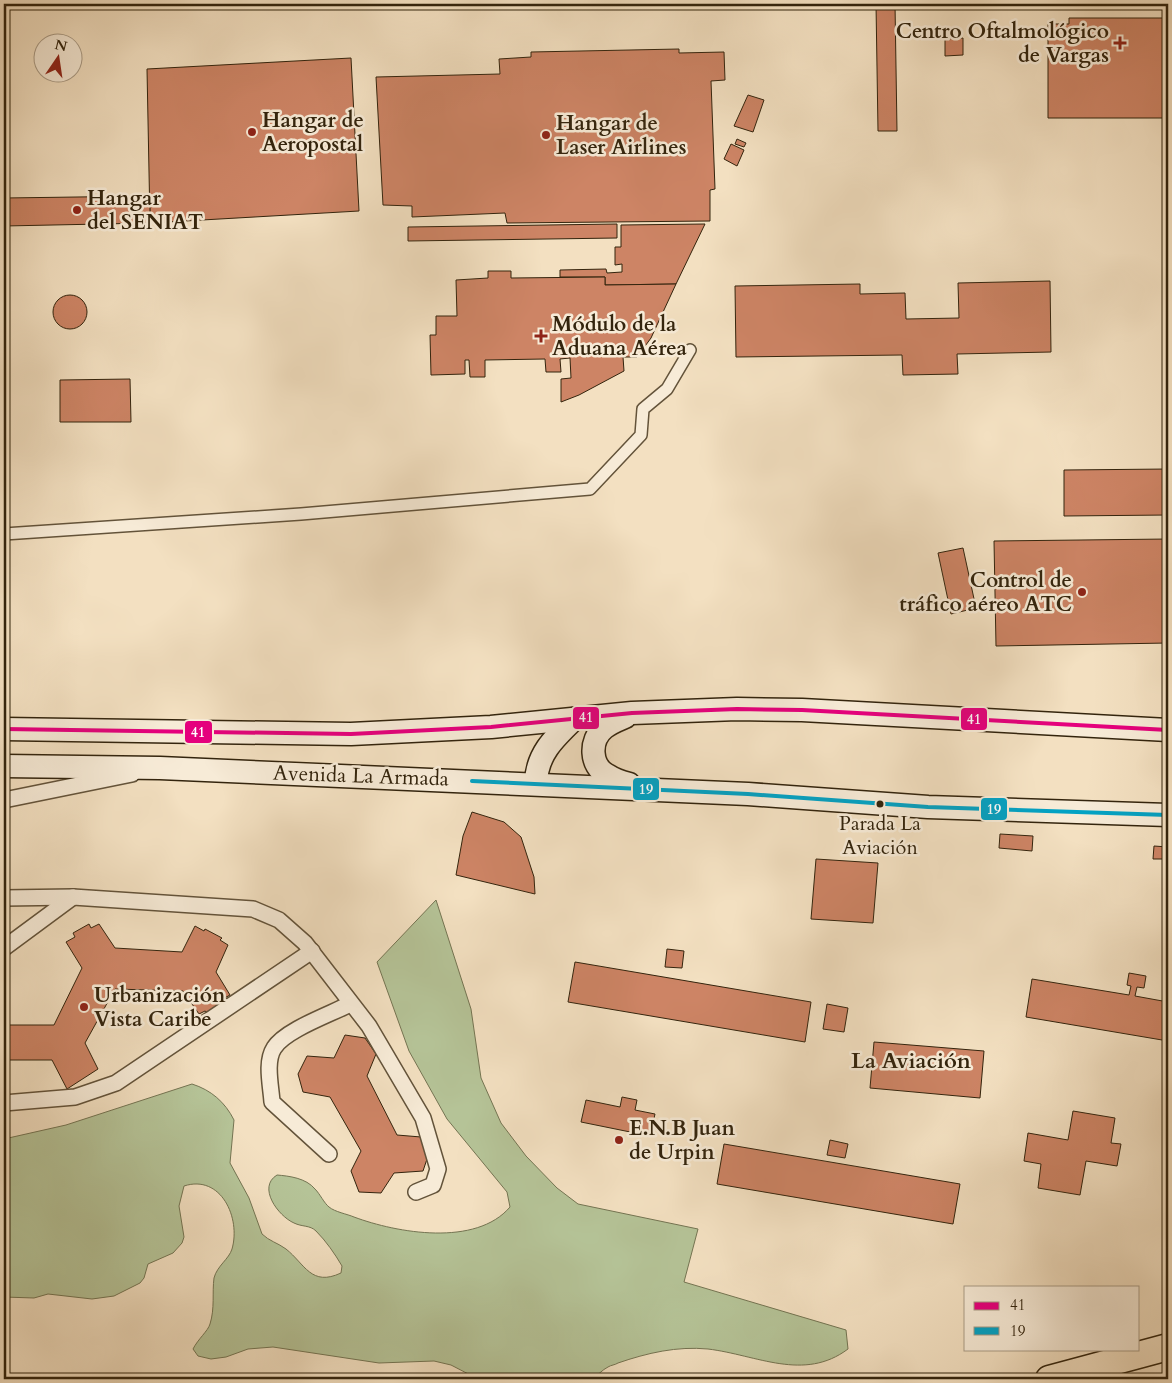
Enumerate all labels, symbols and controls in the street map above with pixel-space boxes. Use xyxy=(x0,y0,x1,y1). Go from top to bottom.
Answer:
place label: Centro Oftalmológico de Vargas xyxy=(896,17,1109,70)
north arrow xyxy=(32,32,82,82)
text: N xyxy=(53,35,69,56)
marker: Centro Oftalmológico de Vargas xyxy=(1113,36,1127,50)
place label: Hangar de Aeropostal xyxy=(262,106,364,159)
place label: Hangar de Laser Airlines xyxy=(556,109,687,162)
marker: Hangar de Aeropostal xyxy=(246,126,258,138)
marker: Hangar de Laser Airlines xyxy=(540,129,552,141)
place label: Hangar del SENIAT xyxy=(87,184,203,237)
marker: Hangar del SENIAT xyxy=(71,204,83,216)
place label: Módulo de la Aduana Aérea xyxy=(552,310,688,363)
marker: Módulo de la Aduana Aérea xyxy=(534,329,548,343)
place label: Control de tráfico aéreo ATC xyxy=(899,566,1072,619)
marker: Control de tráfico aéreo ATC xyxy=(1076,586,1088,598)
line badge: 41 xyxy=(572,706,600,730)
line badge: 41 xyxy=(960,707,988,731)
text: 41 xyxy=(579,708,593,727)
text: 41 xyxy=(967,710,981,729)
line badge: 41 xyxy=(184,720,213,744)
text: 41 xyxy=(191,723,205,742)
street label: Avenida La Armada xyxy=(273,758,449,794)
line badge: 19 xyxy=(632,777,660,801)
text: 19 xyxy=(639,780,653,799)
line badge: 19 xyxy=(980,797,1008,821)
marker: Parada La Aviación xyxy=(875,799,885,809)
text: 19 xyxy=(987,800,1001,819)
place label: Parada La Aviación xyxy=(839,810,921,861)
place label: Urbanización Vista Caribe xyxy=(94,981,226,1034)
marker: Urbanización Vista Caribe xyxy=(78,1001,90,1013)
district label: La Aviación xyxy=(851,1046,971,1076)
place label: E.N.B Juan de Urpin xyxy=(629,1114,736,1167)
marker: E.N.B Juan de Urpin xyxy=(613,1134,625,1146)
legend xyxy=(964,1286,1140,1350)
text: 41 xyxy=(1010,1295,1025,1315)
text: 19 xyxy=(1010,1321,1026,1341)

